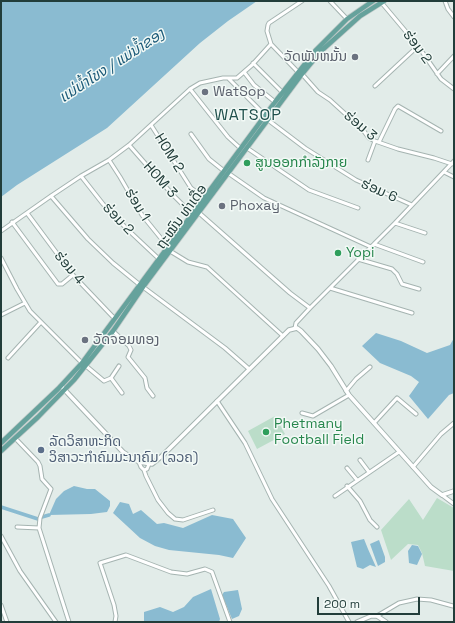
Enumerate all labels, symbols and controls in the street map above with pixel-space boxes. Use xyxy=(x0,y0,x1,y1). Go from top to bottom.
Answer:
water label: แม่น้ำโขง / ແມ່ນ້ຳຂອງ xyxy=(56,25,168,107)
street label: ຮ່ອມ 2 xyxy=(399,27,435,67)
place label: ວັດພັນຫມັ້ນ xyxy=(284,49,347,65)
marker: ວັດພັນຫມັ້ນ xyxy=(350,52,360,62)
place label: WatSop xyxy=(213,84,265,100)
marker: WatSop xyxy=(200,87,210,97)
district label: WATSOP xyxy=(214,106,282,126)
street label: ຮ່ອມ 3 xyxy=(340,107,380,145)
street label: HOM 2 xyxy=(151,130,187,176)
place label: ສູນອອກກຳລັງກາຍ xyxy=(255,155,347,171)
marker: ສູນອອກກຳລັງກາຍ xyxy=(242,158,252,168)
street label: HOM 3 xyxy=(139,159,181,201)
street label: ຮ່ອມ 6 xyxy=(358,176,400,206)
street label: ຖະໝົນ ທ່າເດື່ອ xyxy=(153,181,211,253)
street label: ຮ່ອມ 1 xyxy=(121,186,153,224)
place label: Phoxay xyxy=(230,198,280,214)
street label: ຮ່ອມ 2 xyxy=(99,200,137,238)
marker: Phoxay xyxy=(217,201,227,211)
place label: Yopi xyxy=(346,245,374,261)
street label: ຮ່ອມ 4 xyxy=(50,248,88,288)
marker: Yopi xyxy=(333,248,343,258)
place label: ວັດຈອມທອງ xyxy=(93,332,159,348)
marker: ວັດຈອມທອງ xyxy=(80,335,90,345)
place label: Phetmany Football Field xyxy=(274,416,364,448)
marker: Phetmany Football Field xyxy=(261,427,271,437)
place label: ລັດວິສາຫະກິດ ວິສາວະກຳຄົມມະນາຄົມ (ລວຄ) xyxy=(49,434,198,466)
marker: ລັດວິສາຫະກິດ ວິສາວະກຳຄົມມະນາຄົມ (ລວຄ) xyxy=(36,445,46,455)
scale bar xyxy=(319,589,422,615)
text: 200 m xyxy=(324,596,360,612)

